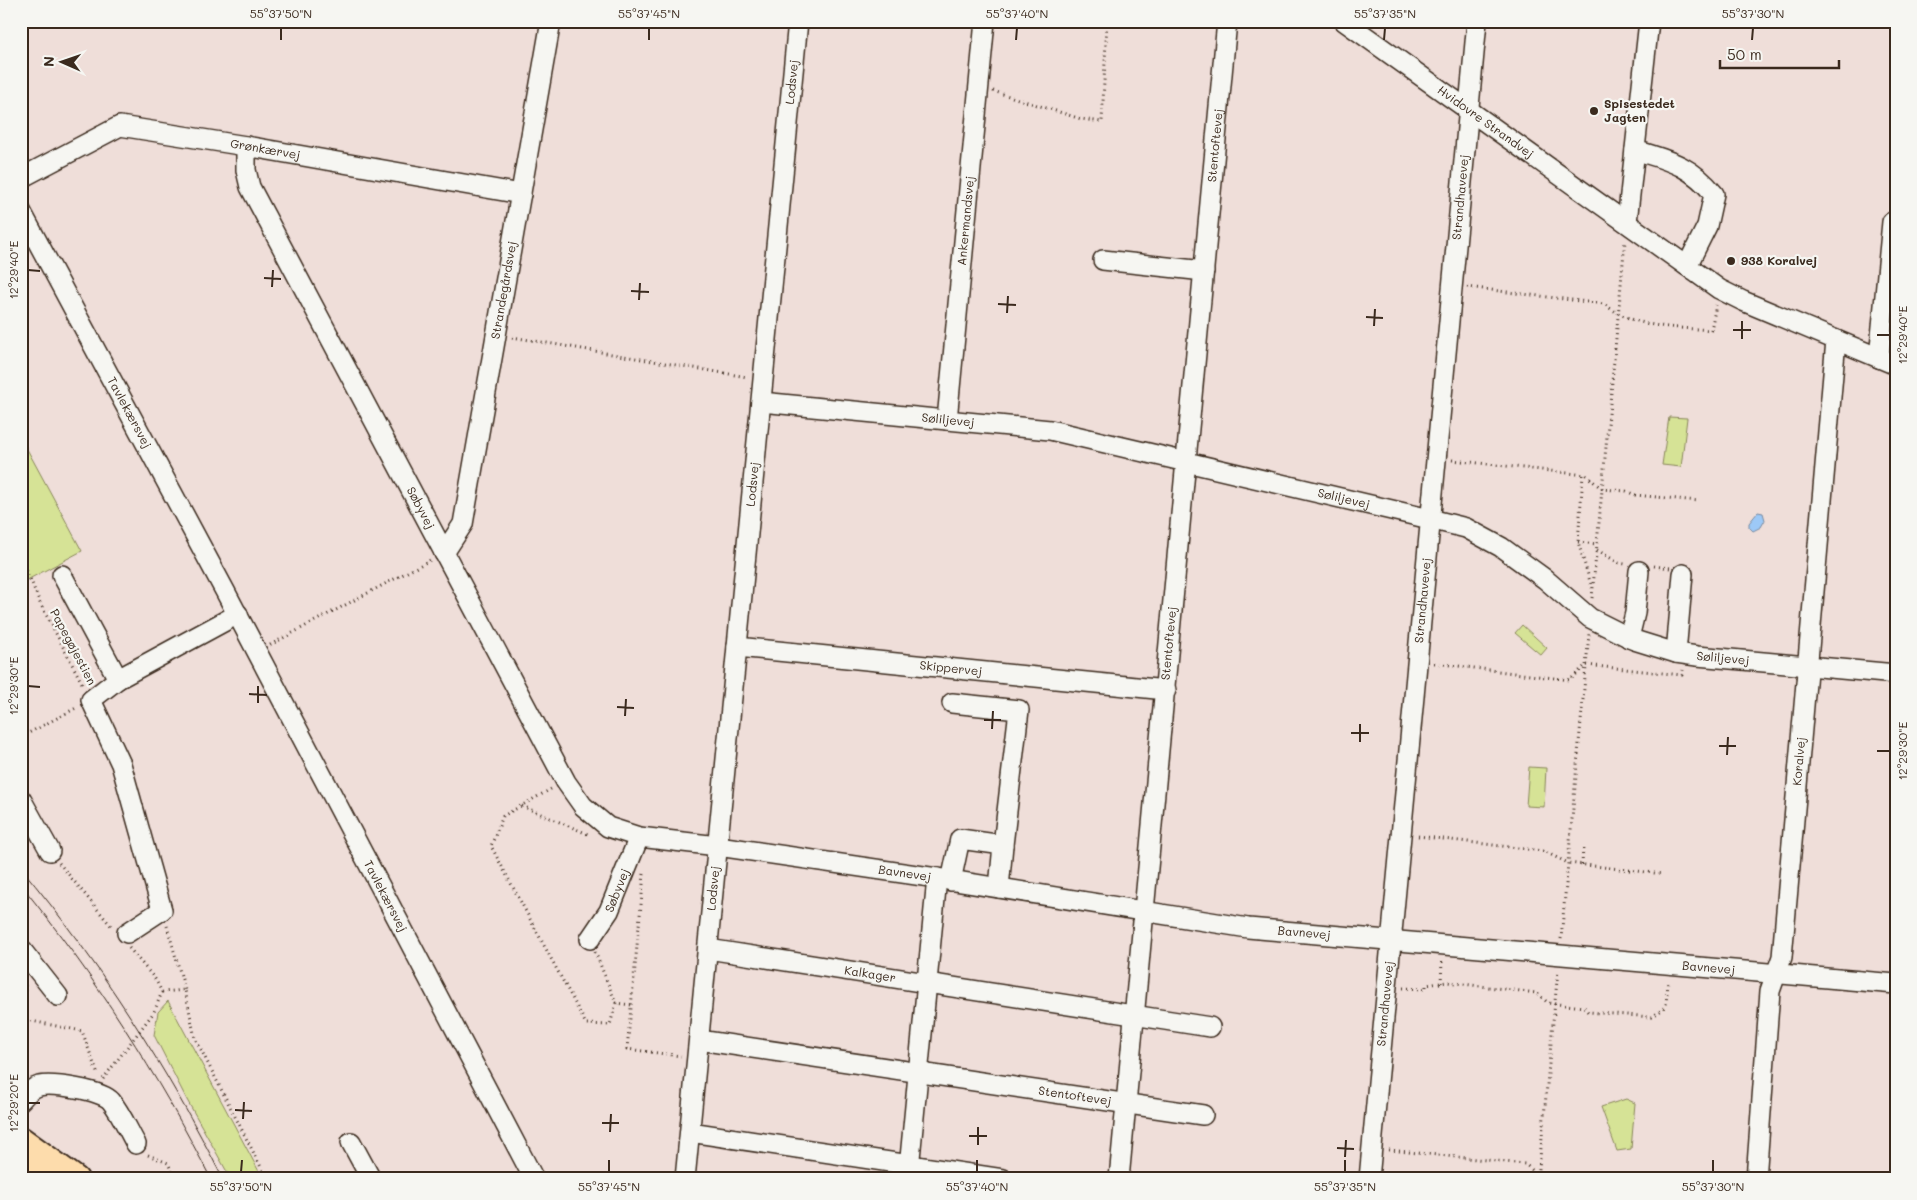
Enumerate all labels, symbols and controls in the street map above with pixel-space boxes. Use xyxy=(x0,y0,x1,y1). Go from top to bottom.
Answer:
text: 55°37'50"N xyxy=(250,5,312,21)
text: 55°37'45"N xyxy=(618,5,680,21)
text: 55°37'40"N xyxy=(986,5,1048,21)
text: 55°37'35"N xyxy=(1354,5,1416,21)
text: 55°37'30"N xyxy=(1722,5,1784,21)
north arrow xyxy=(38,38,88,88)
scale bar xyxy=(1720,38,1838,70)
text: 50 m xyxy=(1727,44,1762,64)
text: N xyxy=(39,56,58,67)
street label: Lodsvej xyxy=(781,59,801,105)
street label: Hvidovre Strandvej xyxy=(1435,82,1537,161)
place label: Spisestedet Jagten xyxy=(1604,95,1675,125)
marker: Spisestedet Jagten xyxy=(1588,105,1600,117)
street label: Stentoftevej xyxy=(1203,108,1226,183)
street label: Grønkærvej xyxy=(229,135,302,162)
street label: Strandhavevej xyxy=(1448,154,1472,241)
street label: Ankermandsvej xyxy=(953,175,977,266)
street label: Strandegårdsvej xyxy=(486,240,519,340)
text: 12°29'40"E xyxy=(5,241,21,299)
place label: 938 Koralvej xyxy=(1741,252,1817,268)
marker: 938 Koralvej xyxy=(1725,255,1737,267)
text: 12°29'40"E xyxy=(1894,306,1910,364)
street label: Tavlekærsvej xyxy=(104,374,156,451)
street label: Søliljevej xyxy=(921,409,975,430)
street label: Lodsvej xyxy=(742,461,762,507)
street label: Søbyvej xyxy=(404,484,439,532)
street label: Søliljevej xyxy=(1316,484,1372,512)
street label: Strandhavevej xyxy=(1410,557,1434,644)
street label: Papegøjestien xyxy=(47,606,101,687)
street label: Stentoftevej xyxy=(1157,606,1179,681)
street label: Søliljevej xyxy=(1696,647,1750,668)
street label: Skippervej xyxy=(919,656,983,679)
text: 12°29'30"E xyxy=(5,657,21,715)
text: 12°29'30"E xyxy=(1894,722,1910,780)
street label: Koralvej xyxy=(1788,736,1808,786)
street label: Tavlekærsvej xyxy=(361,857,412,934)
street label: Bavnevej xyxy=(877,861,932,884)
street label: Lodsvej xyxy=(702,865,722,911)
street label: Søbyvej xyxy=(600,866,632,914)
street label: Bavnevej xyxy=(1277,922,1331,942)
street label: Bavnevej xyxy=(1682,957,1736,977)
street label: Strandhavevej xyxy=(1372,960,1396,1047)
street label: Kalkager xyxy=(843,961,897,985)
text: 12°29'20"E xyxy=(5,1074,21,1132)
street label: Stentoftevej xyxy=(1037,1082,1113,1108)
text: 55°37'50"N xyxy=(210,1178,272,1194)
text: 55°37'45"N xyxy=(578,1178,640,1194)
text: 55°37'40"N xyxy=(946,1178,1008,1194)
text: 55°37'35"N xyxy=(1314,1178,1376,1194)
text: 55°37'30"N xyxy=(1682,1178,1744,1194)

